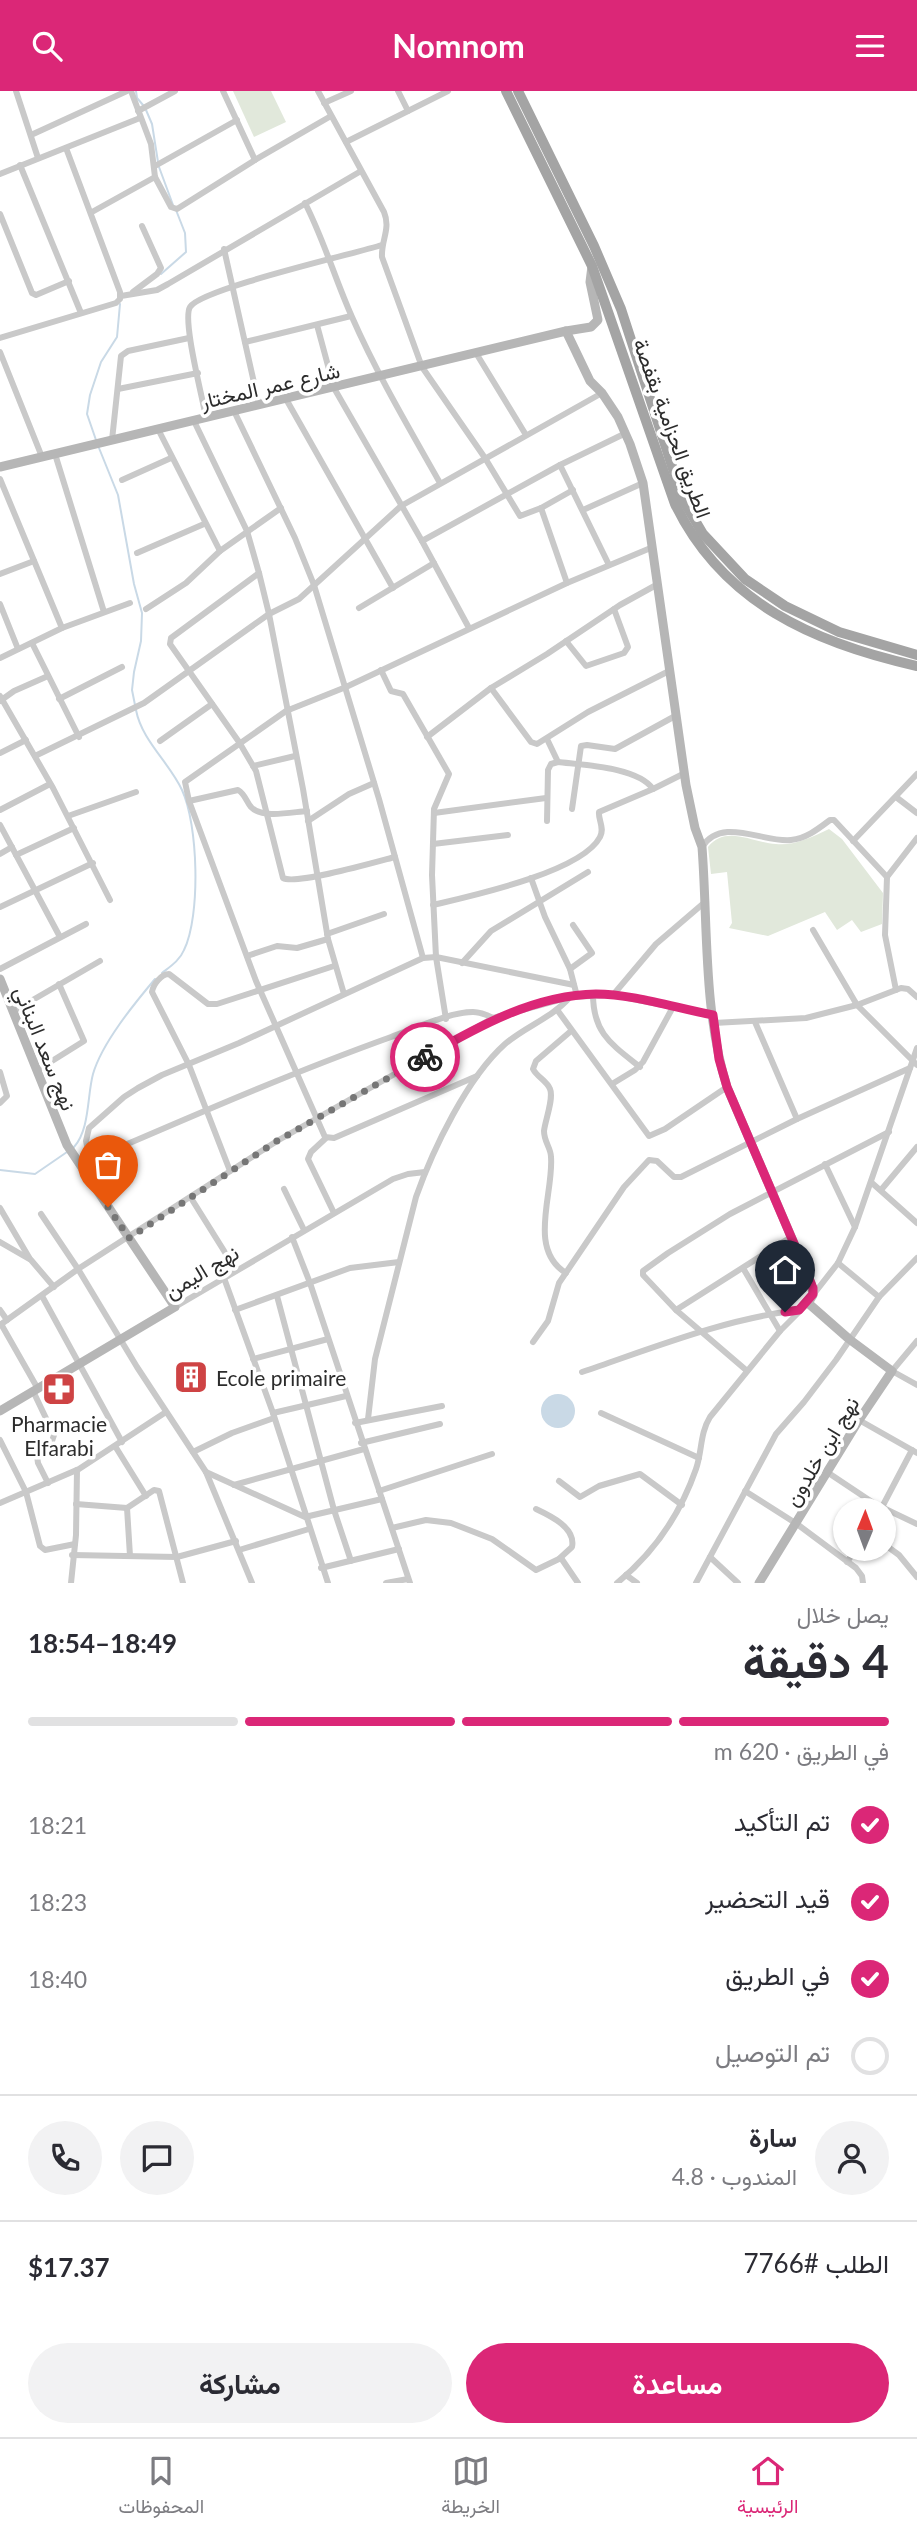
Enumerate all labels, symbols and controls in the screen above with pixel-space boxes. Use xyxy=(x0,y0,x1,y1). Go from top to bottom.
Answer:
text: Nomnom xyxy=(392,26,525,65)
icon: search xyxy=(28,27,66,65)
icon: menu xyxy=(851,27,889,65)
street label: الطريق الحزامية بقفصة xyxy=(627,335,717,522)
street label: شارع عمر المختار xyxy=(197,357,343,416)
street label: نهج سعد البناني xyxy=(4,982,82,1116)
courier xyxy=(390,1022,460,1092)
icon: bike xyxy=(406,1038,444,1076)
pin xyxy=(78,1135,138,1207)
icon: bag xyxy=(89,1146,127,1184)
street label: نهج اليمن xyxy=(159,1239,244,1305)
pin xyxy=(755,1240,815,1312)
icon: home xyxy=(766,1251,804,1289)
building icon: Ecole primaire xyxy=(172,1358,210,1396)
place label: Ecole primaire xyxy=(216,1365,346,1390)
pharmacy icon: Pharmacie Elfarabi xyxy=(40,1370,78,1408)
street label: نهج ابن خلدون xyxy=(779,1392,866,1512)
place label: Pharmacie Elfarabi xyxy=(11,1411,107,1460)
north arrow xyxy=(833,1498,896,1561)
map controls xyxy=(833,1498,896,1561)
text: يصل خلال xyxy=(797,1600,889,1628)
text: 18:49–18:54 xyxy=(28,1627,177,1659)
text: 4 دقيقة xyxy=(743,1633,889,1688)
text: في الطريق · 620 m xyxy=(714,1737,889,1765)
text: تم التأكيد xyxy=(734,1805,830,1837)
icon: check xyxy=(851,1806,889,1844)
text: 18:21 xyxy=(28,1811,87,1839)
text: قيد التحضير xyxy=(705,1882,830,1914)
icon: check xyxy=(851,1883,889,1921)
text: 18:23 xyxy=(28,1888,87,1916)
text: في الطريق xyxy=(725,1959,830,1991)
icon: check xyxy=(851,1960,889,1998)
text: 18:40 xyxy=(28,1965,87,1993)
text: تم التوصيل xyxy=(715,2036,830,2068)
button: phone xyxy=(28,2121,102,2195)
button: chat xyxy=(120,2121,194,2195)
text: سارة xyxy=(749,2121,797,2153)
button: person xyxy=(815,2121,889,2195)
text: المندوب · 4.8 xyxy=(672,2162,797,2190)
text: الطلب #7766 xyxy=(743,2247,889,2279)
text: $17.37 xyxy=(28,2251,110,2283)
button: مشاركة xyxy=(28,2343,452,2423)
button: مساعدة xyxy=(466,2343,889,2423)
tab: المحفوظات xyxy=(119,2452,204,2523)
tab: الخريطة xyxy=(441,2452,500,2523)
tab: الرئيسية xyxy=(737,2452,798,2523)

